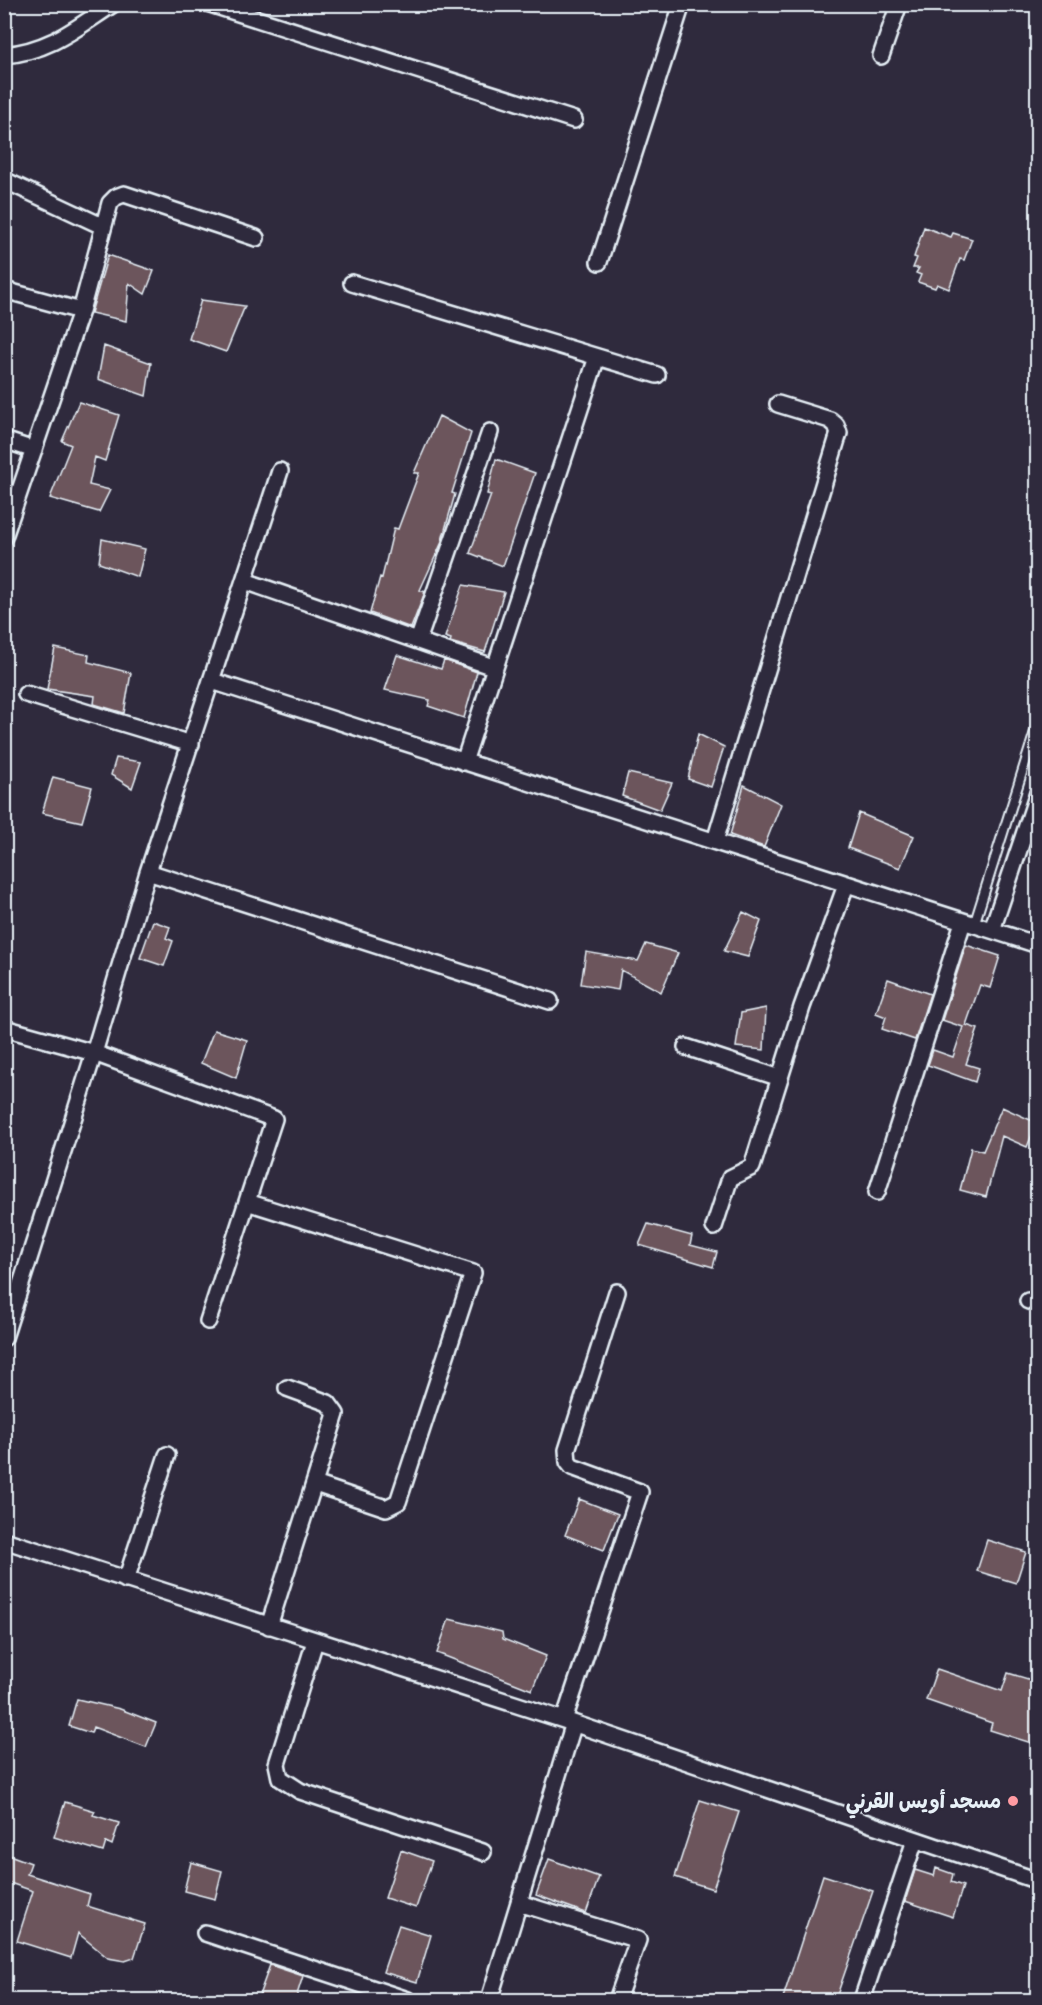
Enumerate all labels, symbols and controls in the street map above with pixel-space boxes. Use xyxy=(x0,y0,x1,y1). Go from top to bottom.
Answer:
place label: مسجد أويس القرني xyxy=(846,1788,1001,1819)
marker: مسجد أويس القرني xyxy=(1006,1794,1020,1808)

